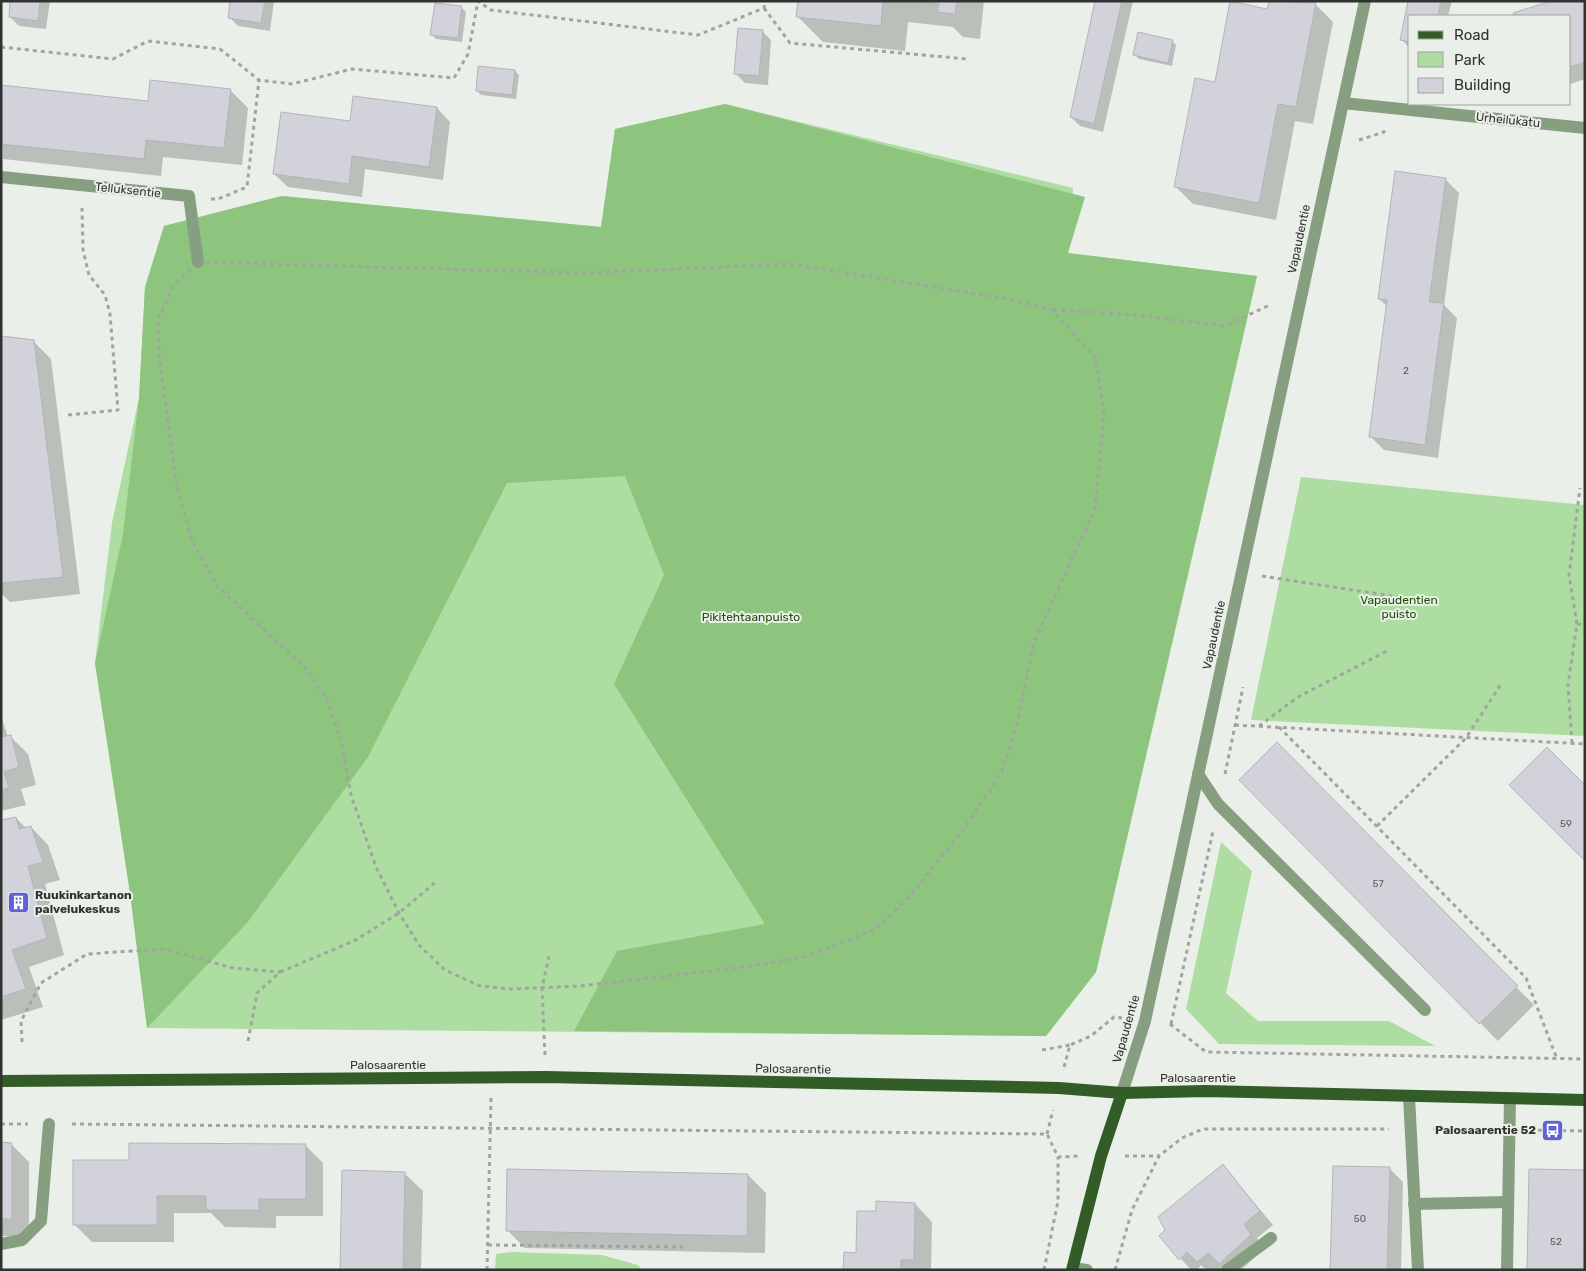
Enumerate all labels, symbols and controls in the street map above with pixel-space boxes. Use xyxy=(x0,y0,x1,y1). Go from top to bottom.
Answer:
legend xyxy=(1408,15,1571,105)
text: Road xyxy=(1454,26,1490,44)
text: Park xyxy=(1454,51,1485,69)
text: Building xyxy=(1454,76,1511,94)
street label: Urheilukatu xyxy=(1475,110,1541,130)
street label: Telluksentie xyxy=(94,180,162,200)
street label: Vapaudentie xyxy=(1285,203,1313,275)
house number: 2 xyxy=(1403,365,1409,377)
park label: Vapaudentien puisto xyxy=(1360,593,1438,621)
street label: Vapaudentie xyxy=(1200,599,1228,671)
park label: Pikitehtaanpuisto xyxy=(702,610,800,624)
house number: 59 xyxy=(1560,818,1572,830)
house number: 57 xyxy=(1372,878,1384,890)
place label: Ruukinkartanon palvelukeskus xyxy=(35,888,132,916)
building icon: Ruukinkartanon palvelukeskus xyxy=(7,890,31,914)
street label: Vapaudentie xyxy=(1110,993,1142,1065)
street label: Palosaarentie xyxy=(350,1058,426,1072)
street label: Palosaarentie xyxy=(755,1061,831,1077)
street label: Palosaarentie xyxy=(1160,1071,1236,1085)
bus stop icon: Palosaarentie 52 xyxy=(1540,1118,1564,1142)
place label: Palosaarentie 52 xyxy=(1435,1123,1536,1137)
house number: 50 xyxy=(1354,1213,1366,1225)
house number: 52 xyxy=(1550,1236,1562,1248)

